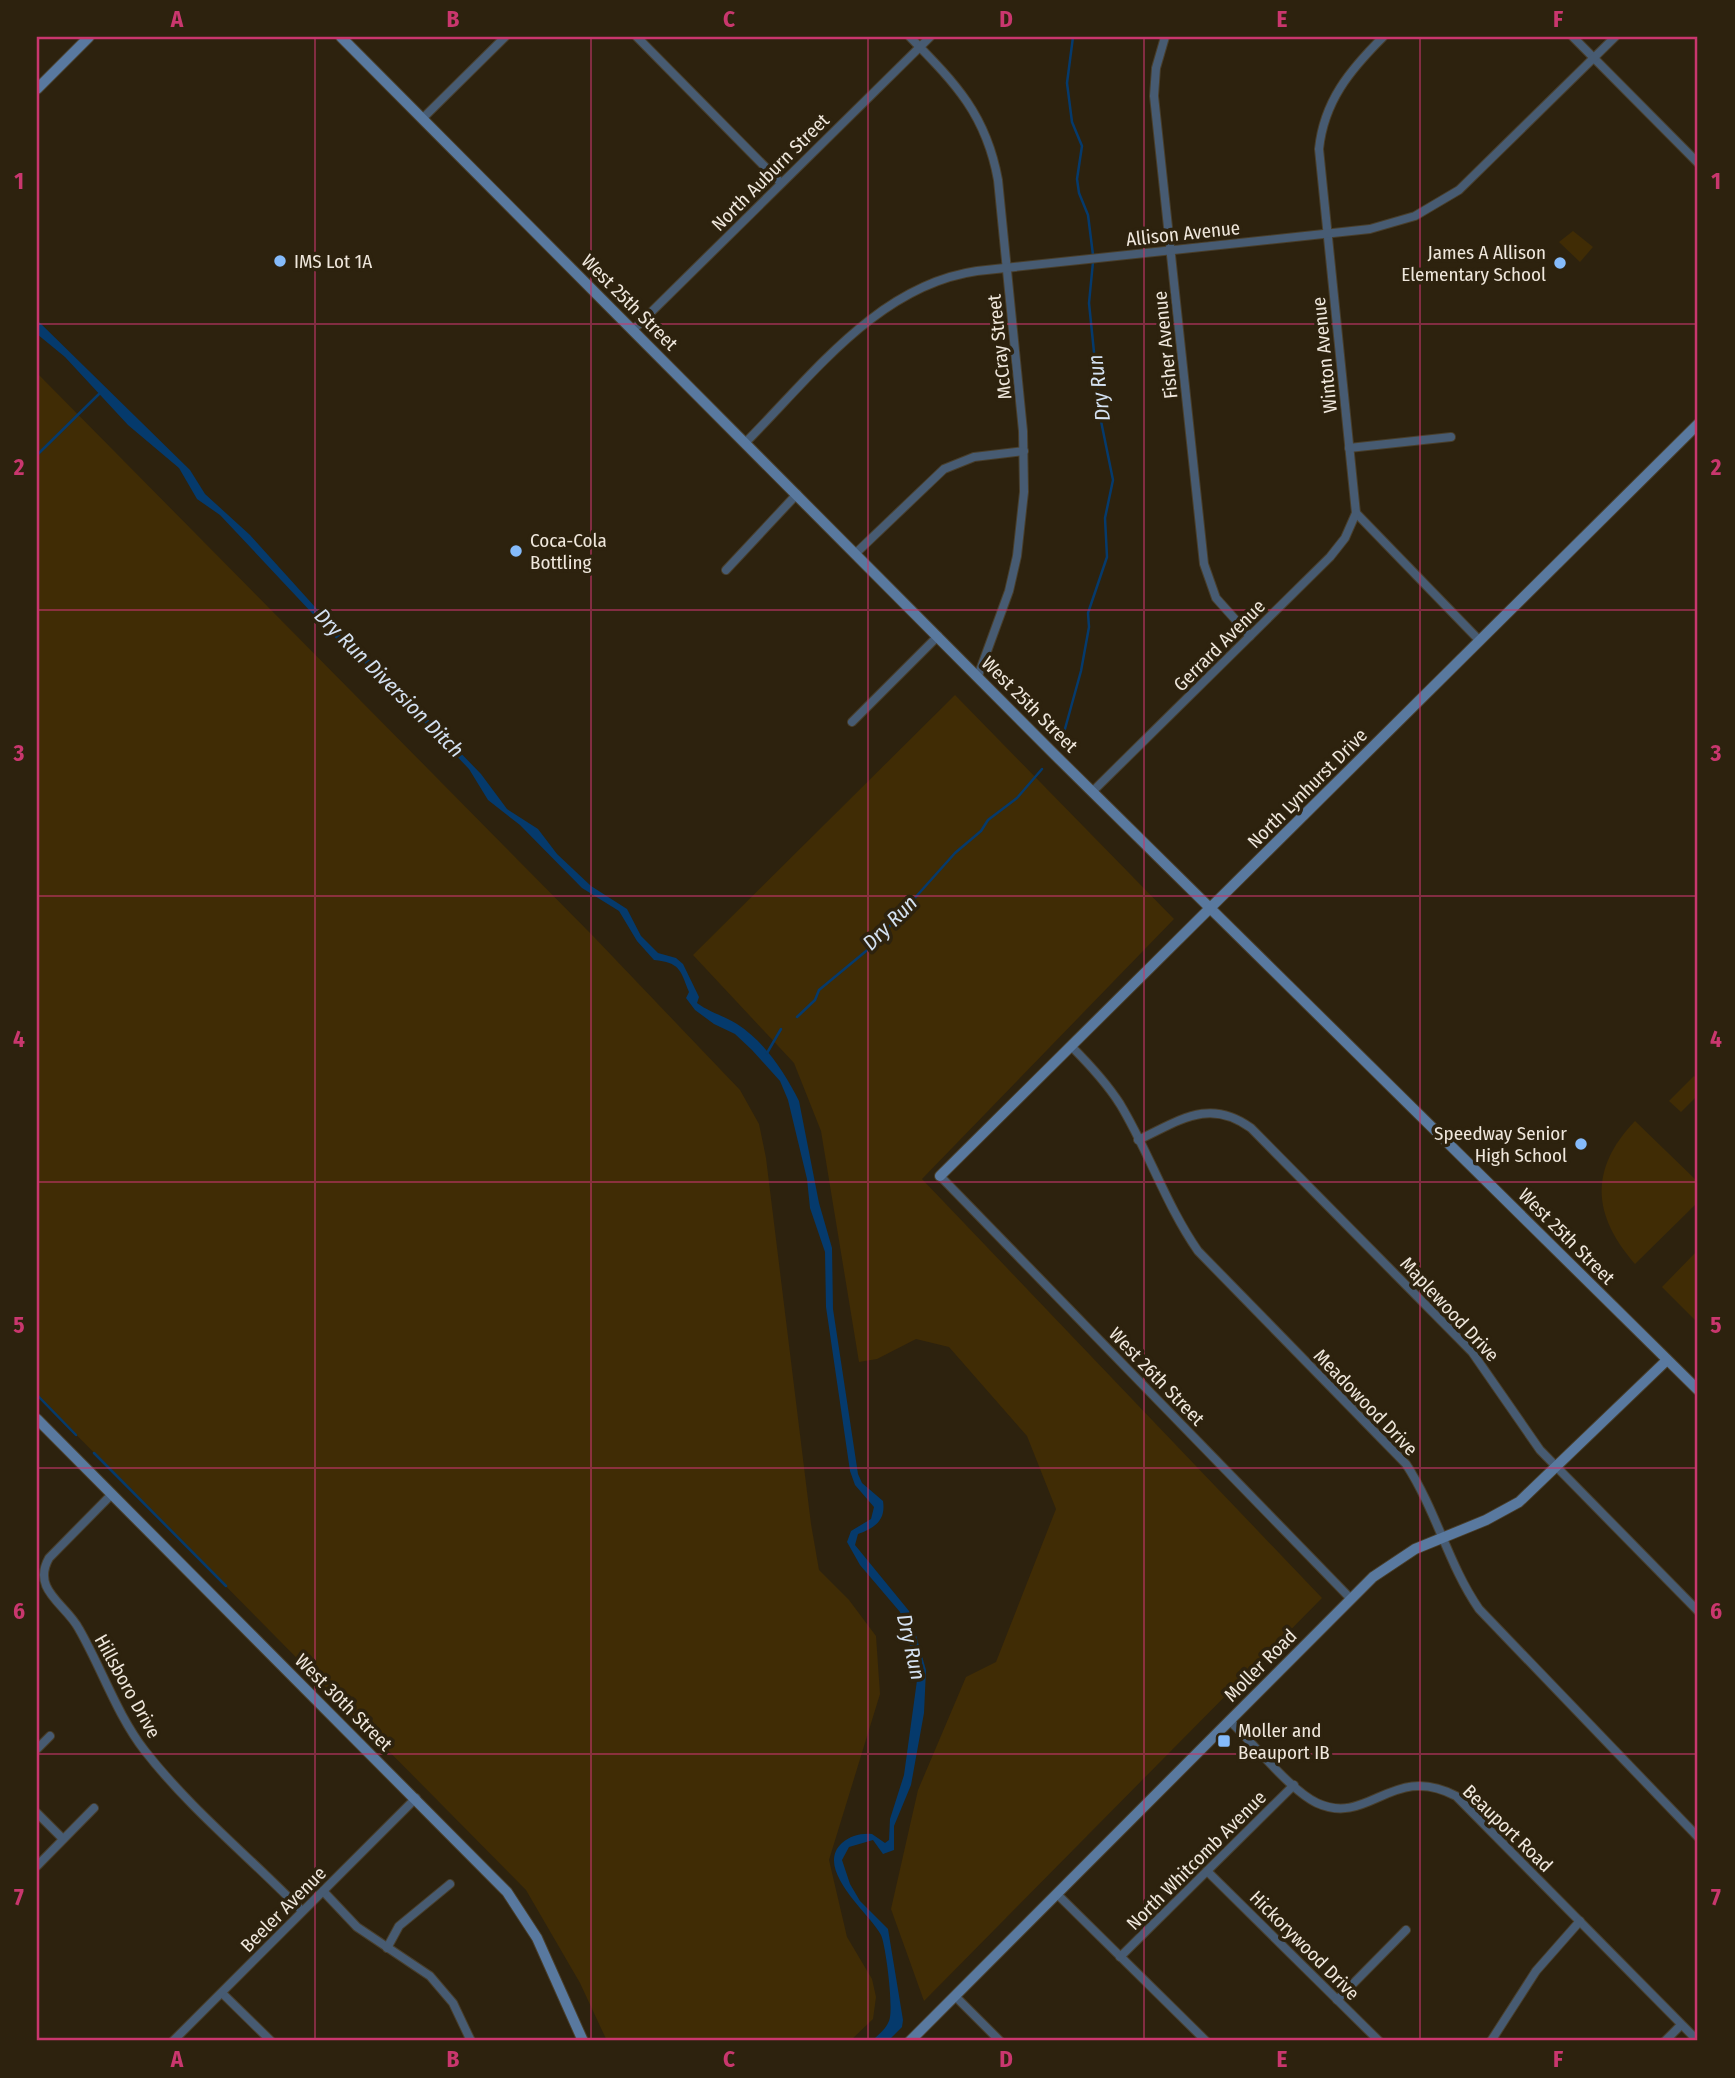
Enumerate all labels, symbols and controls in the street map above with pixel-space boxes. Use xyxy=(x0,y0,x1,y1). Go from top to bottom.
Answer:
text: A xyxy=(170,5,184,33)
text: B xyxy=(447,5,460,33)
text: C xyxy=(723,5,735,33)
text: D xyxy=(999,5,1013,33)
text: E xyxy=(1277,5,1288,33)
text: F xyxy=(1553,5,1563,33)
street label: North Auburn Street xyxy=(707,108,834,236)
text: 1 xyxy=(14,167,24,195)
text: 1 xyxy=(1711,167,1721,195)
street label: Allison Avenue xyxy=(1125,216,1241,251)
place label: James A Allison Elementary School xyxy=(1401,241,1546,286)
street label: West 25th Street xyxy=(577,249,683,356)
place label: IMS Lot 1A xyxy=(294,250,372,273)
marker: IMS Lot 1A xyxy=(272,253,288,269)
marker: James A Allison Elementary School xyxy=(1552,255,1568,271)
street label: Fisher Avenue xyxy=(1148,290,1183,400)
street label: McCray Street xyxy=(982,292,1016,401)
street label: Winton Avenue xyxy=(1307,296,1342,414)
water label: Dry Run xyxy=(1082,353,1116,423)
text: 2 xyxy=(13,453,25,481)
text: 2 xyxy=(1710,453,1722,481)
place label: Coca-Cola Bottling xyxy=(530,529,607,574)
marker: Coca-Cola Bottling xyxy=(508,543,524,559)
street label: Gerrard Avenue xyxy=(1169,595,1270,696)
water label: Dry Run Diversion Ditch xyxy=(309,603,469,763)
street label: West 25th Street xyxy=(977,651,1083,758)
street label: North Lynhurst Drive xyxy=(1243,724,1372,853)
text: 3 xyxy=(13,739,25,767)
text: 3 xyxy=(1710,739,1722,767)
water label: Dry Run xyxy=(857,890,923,956)
text: 4 xyxy=(13,1025,25,1053)
text: 4 xyxy=(1710,1025,1722,1053)
place label: Speedway Senior High School xyxy=(1434,1122,1567,1167)
marker: Speedway Senior High School xyxy=(1573,1136,1589,1152)
street label: West 25th Street xyxy=(1514,1183,1620,1290)
street label: Maplewood Drive xyxy=(1395,1252,1504,1366)
text: 5 xyxy=(13,1311,25,1339)
text: 5 xyxy=(1710,1311,1722,1339)
street label: West 26th Street xyxy=(1104,1323,1210,1431)
street label: Meadowood Drive xyxy=(1309,1344,1422,1461)
text: 6 xyxy=(13,1597,25,1625)
text: 6 xyxy=(1710,1597,1722,1625)
water label: Dry Run xyxy=(891,1611,931,1683)
street label: Moller Road xyxy=(1219,1624,1301,1706)
street label: Hillsboro Drive xyxy=(90,1630,166,1742)
street label: West 30th Street xyxy=(290,1649,398,1756)
place label: Moller and Beauport IB xyxy=(1238,1719,1330,1764)
marker: Moller and Beauport IB xyxy=(1216,1733,1232,1749)
street label: Beauport Road xyxy=(1458,1780,1557,1877)
street label: North Whitcomb Avenue xyxy=(1122,1786,1271,1935)
street label: Beeler Avenue xyxy=(236,1862,331,1957)
text: 7 xyxy=(14,1883,24,1911)
text: 7 xyxy=(1711,1883,1721,1911)
street label: Hickorywood Drive xyxy=(1245,1886,1364,2005)
text: A xyxy=(170,2045,184,2073)
text: B xyxy=(447,2045,460,2073)
text: C xyxy=(723,2045,735,2073)
text: D xyxy=(999,2045,1013,2073)
text: E xyxy=(1277,2045,1288,2073)
text: F xyxy=(1553,2045,1563,2073)

